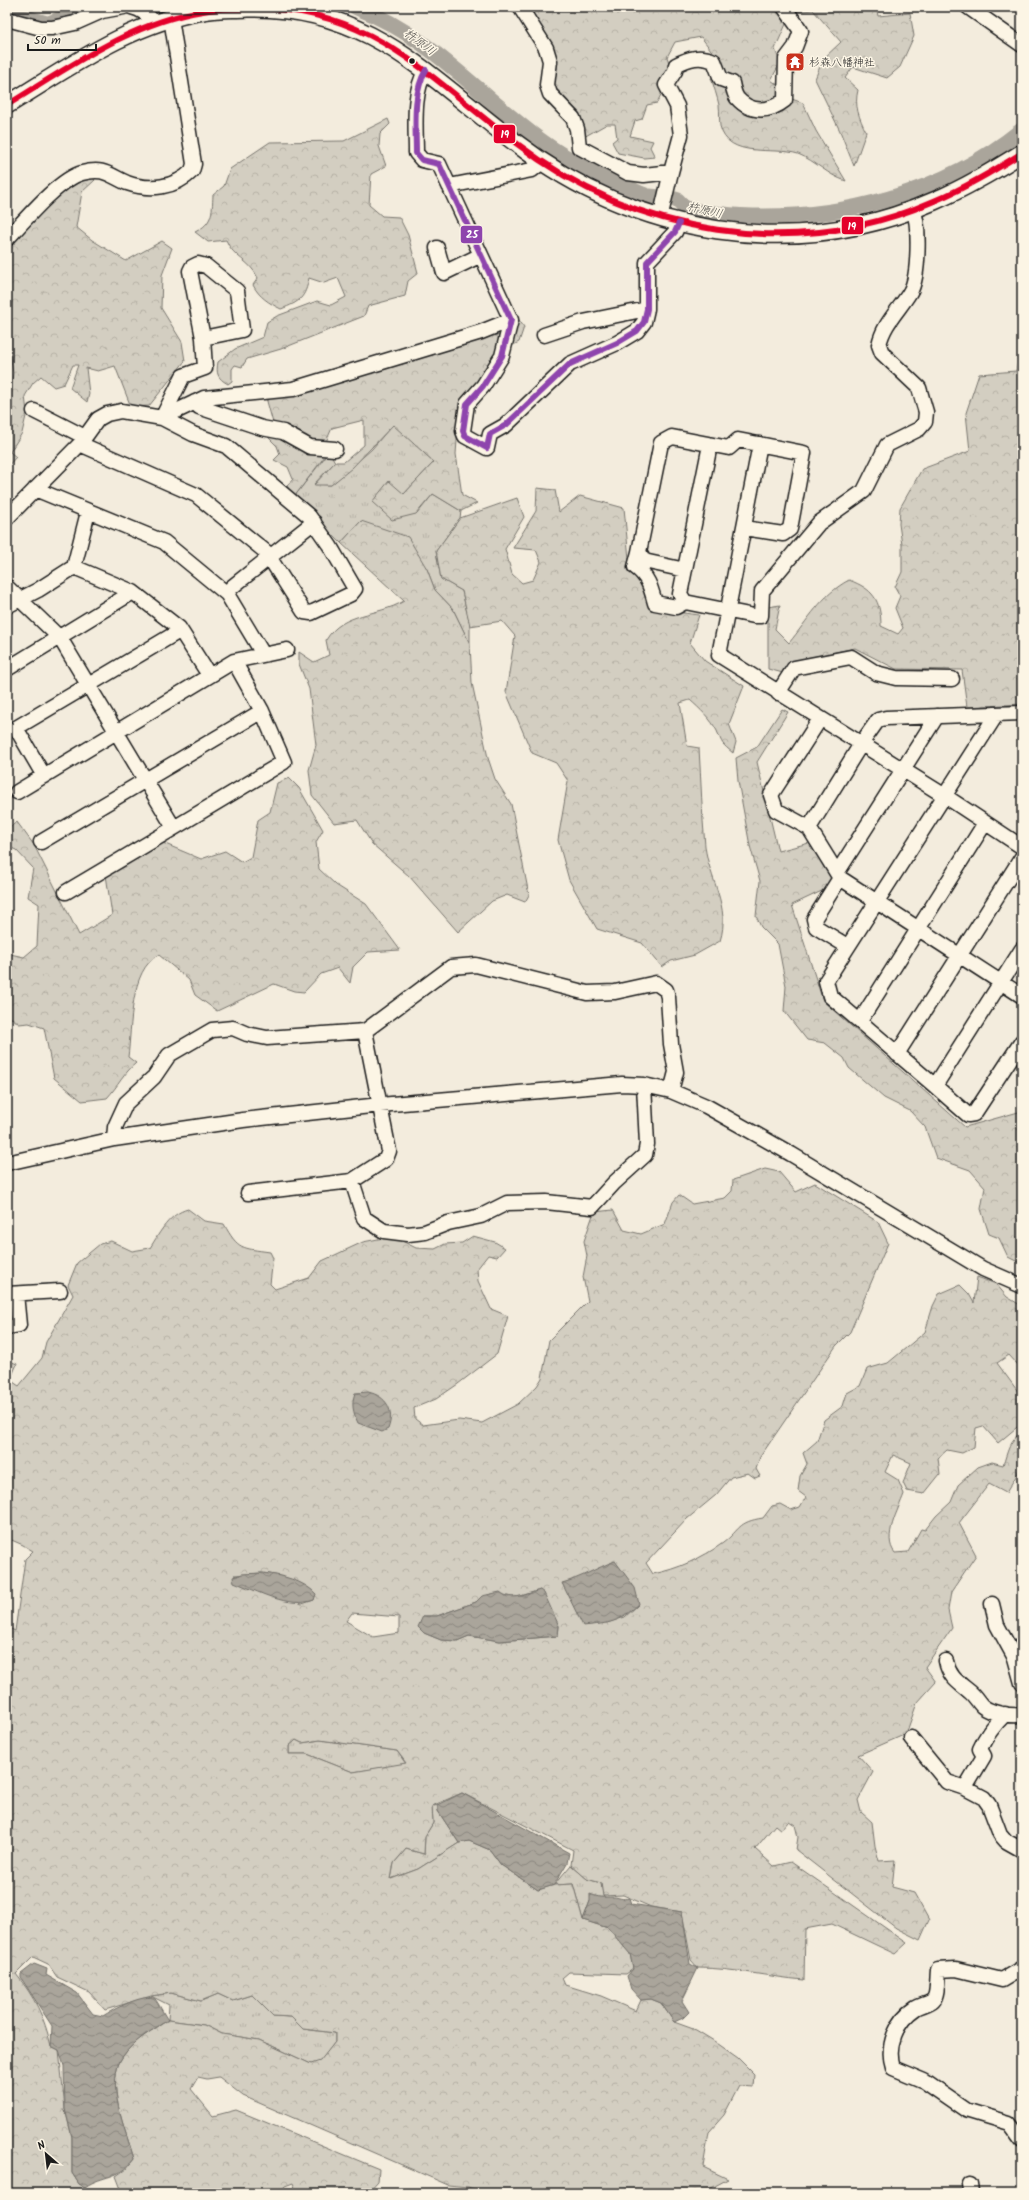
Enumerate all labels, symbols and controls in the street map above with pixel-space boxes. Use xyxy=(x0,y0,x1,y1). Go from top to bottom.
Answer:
water label: 杵原川 xyxy=(400,24,440,61)
scale bar xyxy=(28,26,96,52)
text: 50 m xyxy=(34,31,61,50)
temple icon: 杉森八幡神社 xyxy=(784,51,806,73)
place label: 杉森八幡神社 xyxy=(809,54,875,72)
unlabelled marker xyxy=(407,56,417,66)
line badge: 19 xyxy=(493,124,516,144)
text: 19 xyxy=(501,126,510,144)
water label: 杵原川 xyxy=(685,197,725,224)
line badge: 19 xyxy=(841,216,864,235)
text: 19 xyxy=(848,218,857,236)
line badge: 25 xyxy=(460,225,483,244)
text: 25 xyxy=(466,226,479,244)
north arrow xyxy=(26,2134,66,2174)
text: N xyxy=(34,2136,49,2156)

